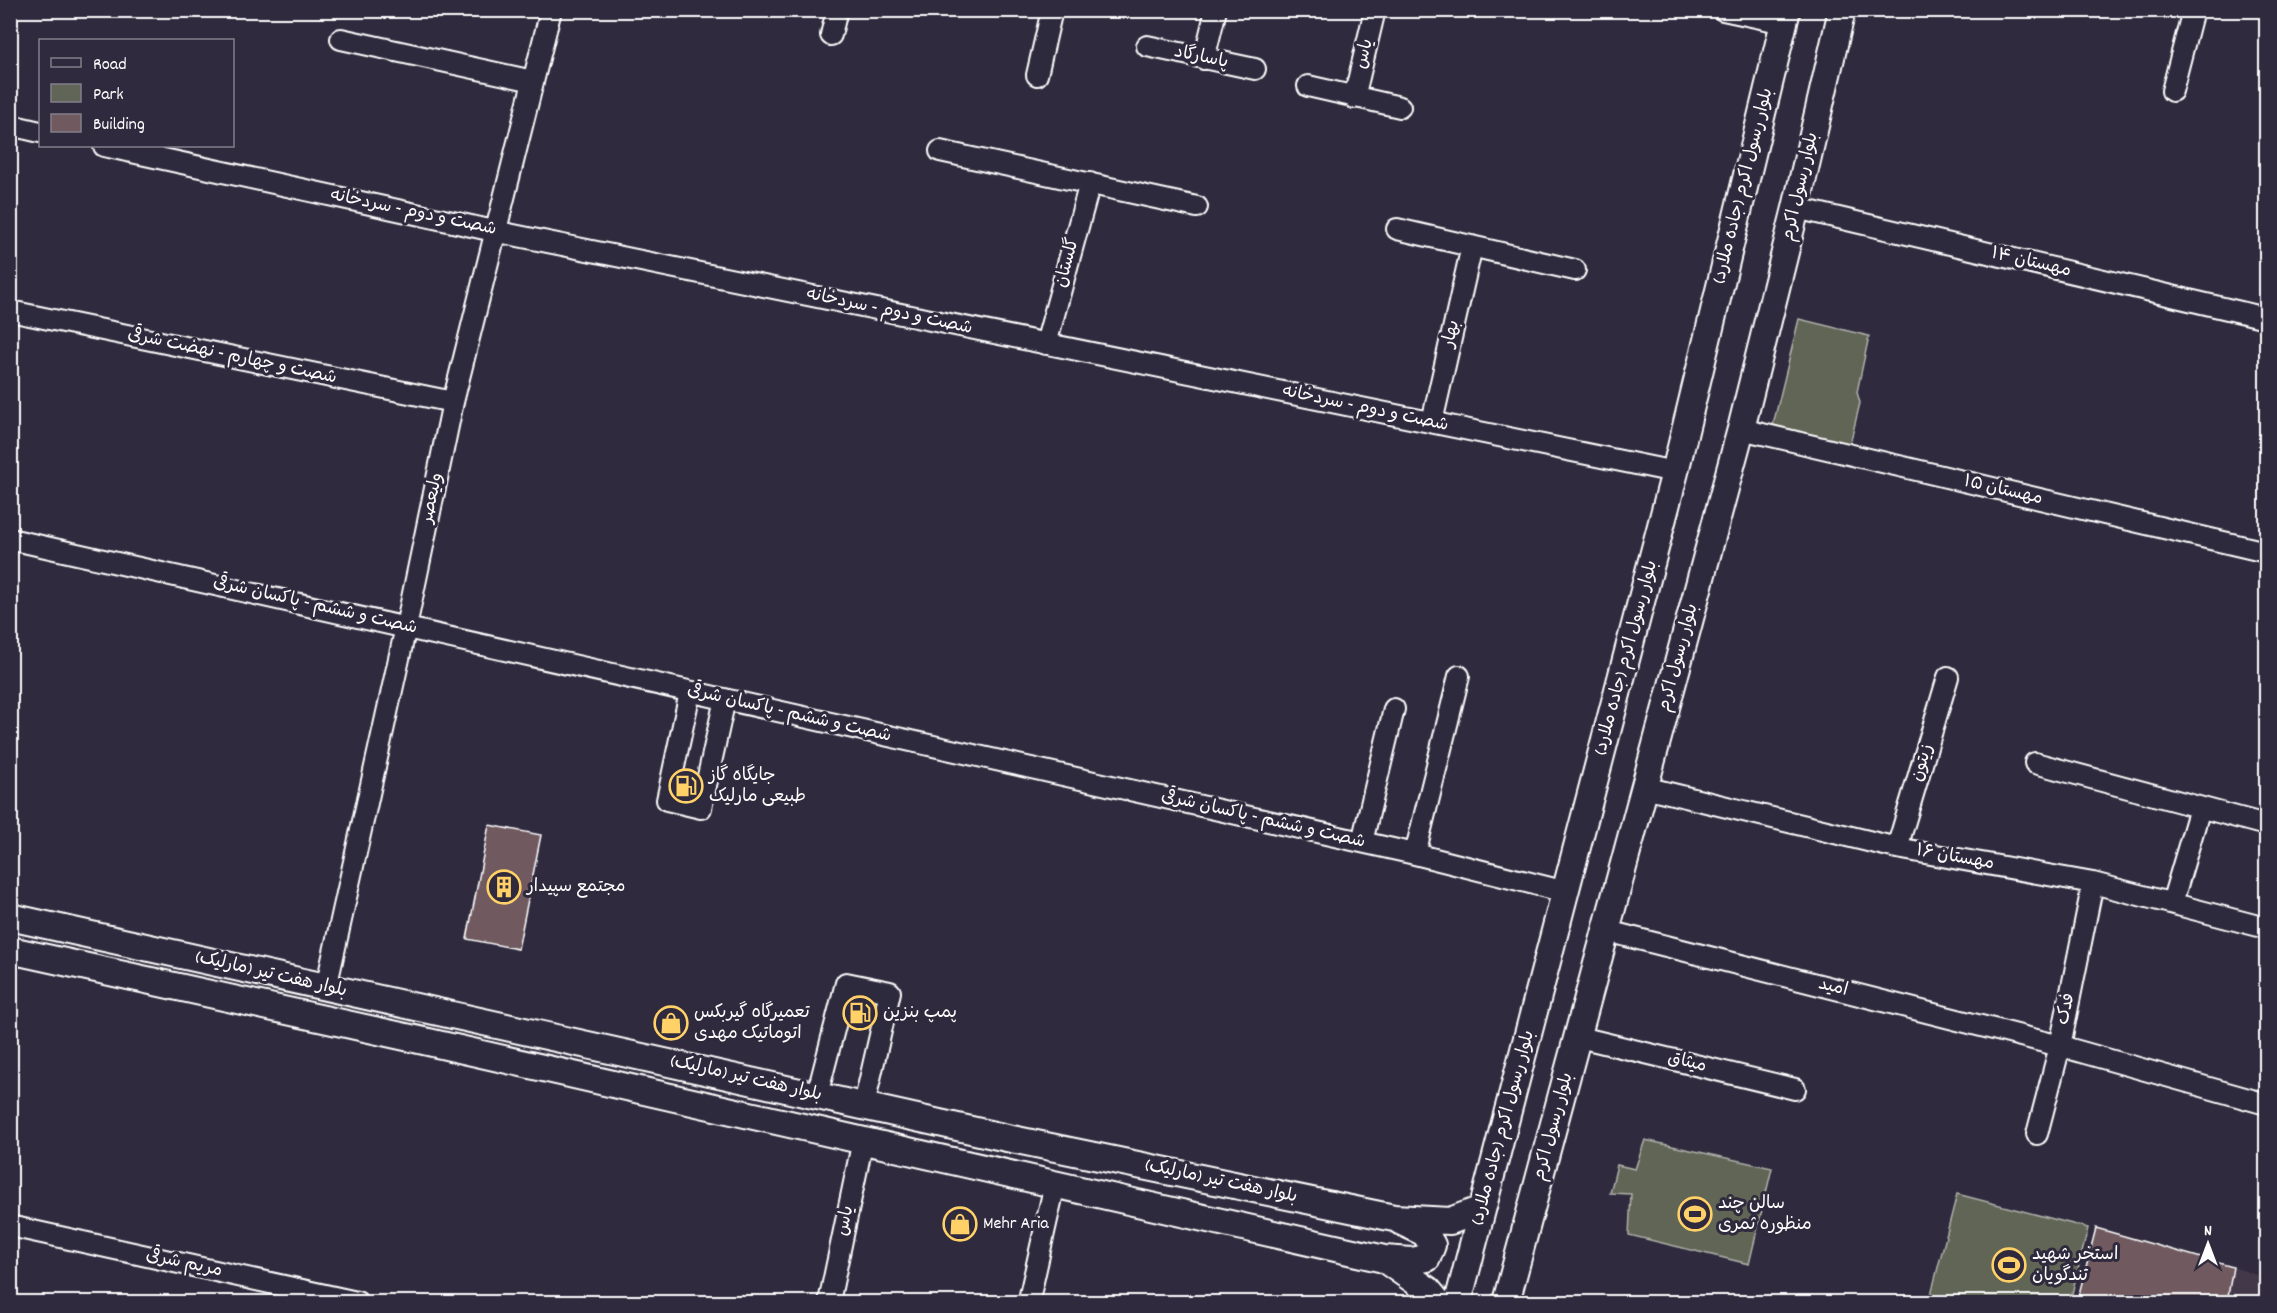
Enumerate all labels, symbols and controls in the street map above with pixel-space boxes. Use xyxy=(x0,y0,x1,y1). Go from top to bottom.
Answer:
street label: یاس xyxy=(1349,36,1381,72)
legend xyxy=(39,39,234,147)
street label: پاسارگاد xyxy=(1172,40,1230,76)
text: Road xyxy=(93,53,127,78)
text: Park xyxy=(93,83,124,108)
street label: بلوار رسول اکرم (جاده ملارد) xyxy=(1708,86,1780,286)
text: Building xyxy=(93,113,145,138)
street label: بلوار رسول اکرم xyxy=(1776,130,1826,244)
street label: شصت و دوم - سردخانه xyxy=(327,183,499,243)
street label: گلستان xyxy=(1049,235,1087,291)
street label: مهستان ۱۴ xyxy=(1988,242,2074,284)
street label: شصت و دوم - سردخانه xyxy=(803,282,975,342)
street label: بهار xyxy=(1436,318,1467,352)
street label: شصت و چهارم - نهضت شرقی xyxy=(125,321,339,391)
street label: شصت و دوم - سردخانه xyxy=(1279,379,1451,439)
street label: مهستان ۱۵ xyxy=(1961,470,2045,512)
street label: ولیعصر xyxy=(415,471,451,527)
street label: بلوار رسول اکرم (جاده ملارد) xyxy=(1589,558,1665,758)
street label: شصت و ششم - پاکسان شرقی xyxy=(210,568,420,642)
street label: بلوار رسول اکرم xyxy=(1653,601,1705,715)
street label: شصت و ششم - پاکسان شرقی xyxy=(684,676,894,750)
street label: زیتون xyxy=(1905,741,1941,785)
place label: جایگاه گاز طبیعی مارلیک xyxy=(707,764,806,810)
fuel station icon: جایگاه گاز طبیعی مارلیک xyxy=(668,768,704,804)
street label: شصت و ششم - پاکسان شرقی xyxy=(1158,782,1368,856)
street label: مهستان ۱۶ xyxy=(1914,839,1996,877)
building icon: مجتمع سپیدار xyxy=(486,869,522,905)
place label: مجتمع سپیدار xyxy=(525,875,625,900)
street label: بلوار هفت تیر (مارلیک) xyxy=(193,945,349,1005)
street label: امید xyxy=(1816,972,1850,1004)
street label: فدک xyxy=(2051,991,2083,1027)
fuel station icon: پمپ بنزین xyxy=(842,995,878,1031)
place label: تعمیرگاه گیربکس اتوماتیک مهدی xyxy=(694,1001,810,1047)
place label: پمپ بنزین xyxy=(883,1001,957,1026)
shop icon: تعمیرگاه گیربکس اتوماتیک مهدی xyxy=(653,1005,689,1041)
street label: بلوار رسول اکرم (جاده ملارد) xyxy=(1466,1028,1542,1228)
street label: میثاق xyxy=(1665,1046,1709,1080)
street label: بلوار هفت تیر (مارلیک) xyxy=(668,1049,824,1109)
street label: بلوار رسول اکرم xyxy=(1528,1070,1580,1184)
street label: بلوار هفت تیر (مارلیک) xyxy=(1143,1154,1299,1210)
place label: سالن چند منظوره ثمری xyxy=(1718,1192,1812,1238)
sports icon: سالن چند منظوره ثمری xyxy=(1677,1196,1713,1232)
street label: یاس xyxy=(831,1204,861,1238)
shop icon: Mehr Aria xyxy=(942,1206,978,1242)
place label: Mehr Aria xyxy=(983,1212,1049,1237)
north arrow xyxy=(2178,1214,2238,1274)
text: N xyxy=(2204,1220,2212,1243)
street label: مریم شرقی xyxy=(143,1242,225,1284)
place label: استخر شهید تندگویان xyxy=(2032,1243,2118,1289)
sports icon: استخر شهید تندگویان xyxy=(1991,1247,2027,1283)

